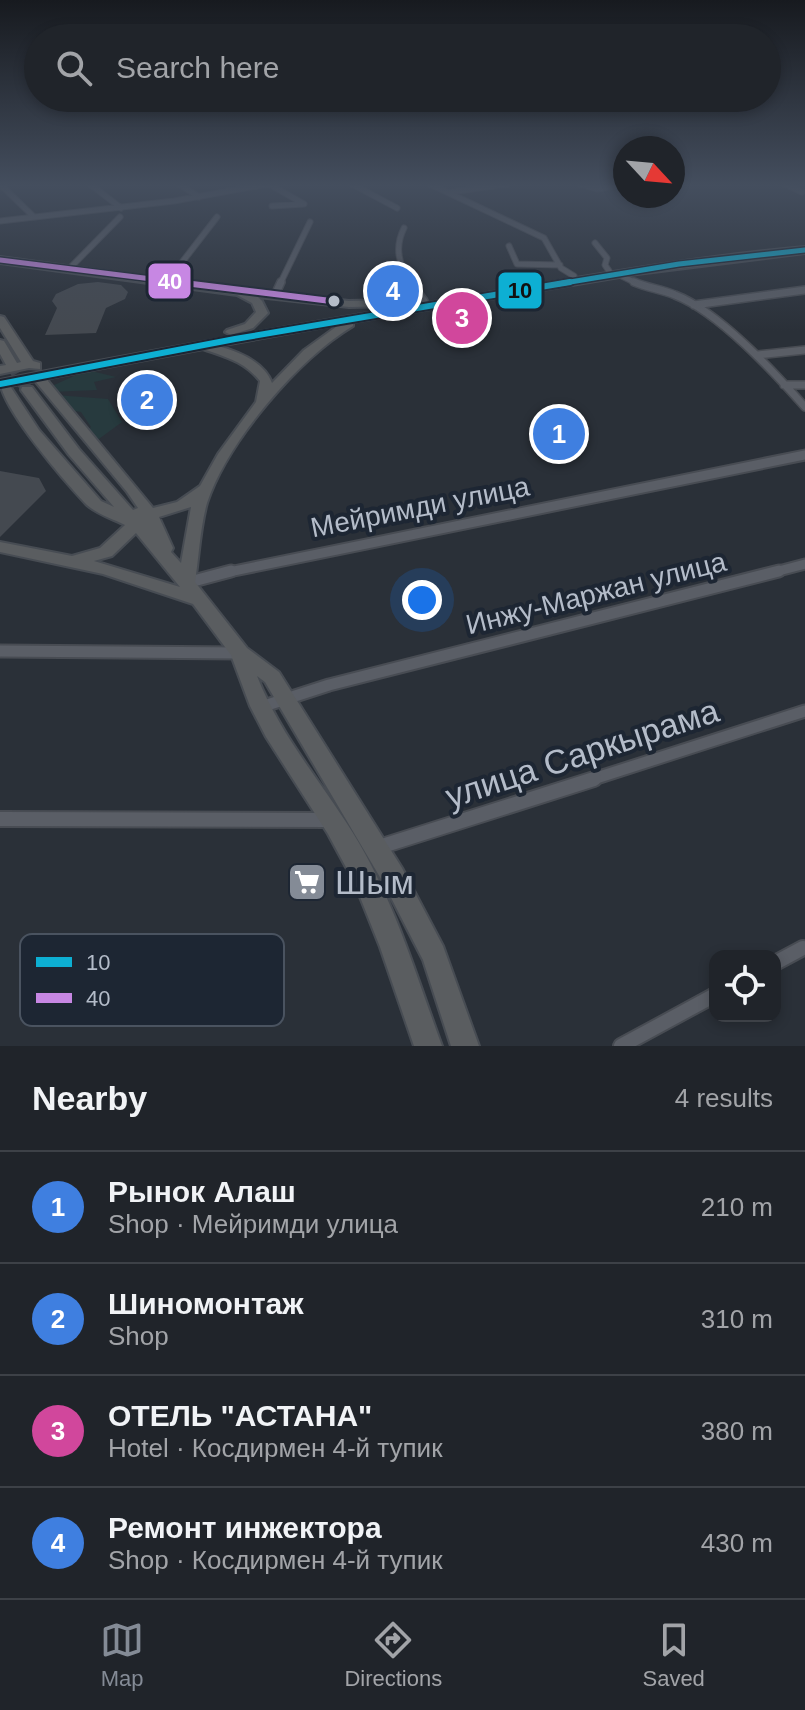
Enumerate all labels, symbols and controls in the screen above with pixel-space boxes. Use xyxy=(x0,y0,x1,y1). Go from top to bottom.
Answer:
search box xyxy=(24,24,781,112)
icon: search xyxy=(52,46,96,90)
text: Search here xyxy=(116,51,279,84)
north arrow xyxy=(613,136,685,208)
pin: 4 xyxy=(367,261,419,321)
line badge: 40 xyxy=(147,262,192,300)
text: 40 xyxy=(158,269,182,294)
line badge: 10 xyxy=(497,271,543,310)
text: 10 xyxy=(508,278,532,303)
pin: 3 xyxy=(436,288,488,348)
unlabelled marker xyxy=(326,293,342,309)
pin: 2 xyxy=(121,370,173,430)
pin: 1 xyxy=(533,404,585,464)
street label: Мейримди улица xyxy=(308,471,532,543)
street label: Инжу-Маржан улица xyxy=(463,546,730,640)
your location xyxy=(402,580,442,620)
street label: улица Саркырама xyxy=(441,691,724,815)
supermarket icon: Шым xyxy=(286,861,328,903)
place label: Шым xyxy=(335,863,414,901)
legend xyxy=(20,934,284,1026)
text: 10 xyxy=(86,950,110,975)
map controls xyxy=(709,950,781,1022)
button: locate xyxy=(709,950,781,1022)
text: 40 xyxy=(86,986,110,1011)
text: Nearby xyxy=(32,1079,147,1117)
text: 4 results xyxy=(675,1083,773,1113)
text: Рынок Алаш xyxy=(108,1175,296,1208)
text: 1 xyxy=(51,1192,65,1222)
text: 210 m xyxy=(701,1192,773,1222)
text: Shop · Мейримди улица xyxy=(108,1209,398,1239)
text: Шиномонтаж xyxy=(108,1287,304,1320)
text: 2 xyxy=(51,1304,65,1334)
text: 310 m xyxy=(701,1304,773,1334)
text: Shop xyxy=(108,1321,169,1351)
text: ОТЕЛЬ "АСТАНА" xyxy=(108,1399,372,1432)
text: 3 xyxy=(51,1416,65,1446)
text: 380 m xyxy=(701,1416,773,1446)
text: Hotel · Косдирмен 4-й тупик xyxy=(108,1433,443,1463)
text: Ремонт инжектора xyxy=(108,1511,382,1544)
text: 4 xyxy=(51,1528,65,1558)
text: 430 m xyxy=(701,1528,773,1558)
text: Shop · Косдирмен 4-й тупик xyxy=(108,1545,443,1575)
tab: Map xyxy=(100,1618,144,1692)
tab: Directions xyxy=(344,1618,442,1692)
tab: Saved xyxy=(642,1618,705,1692)

